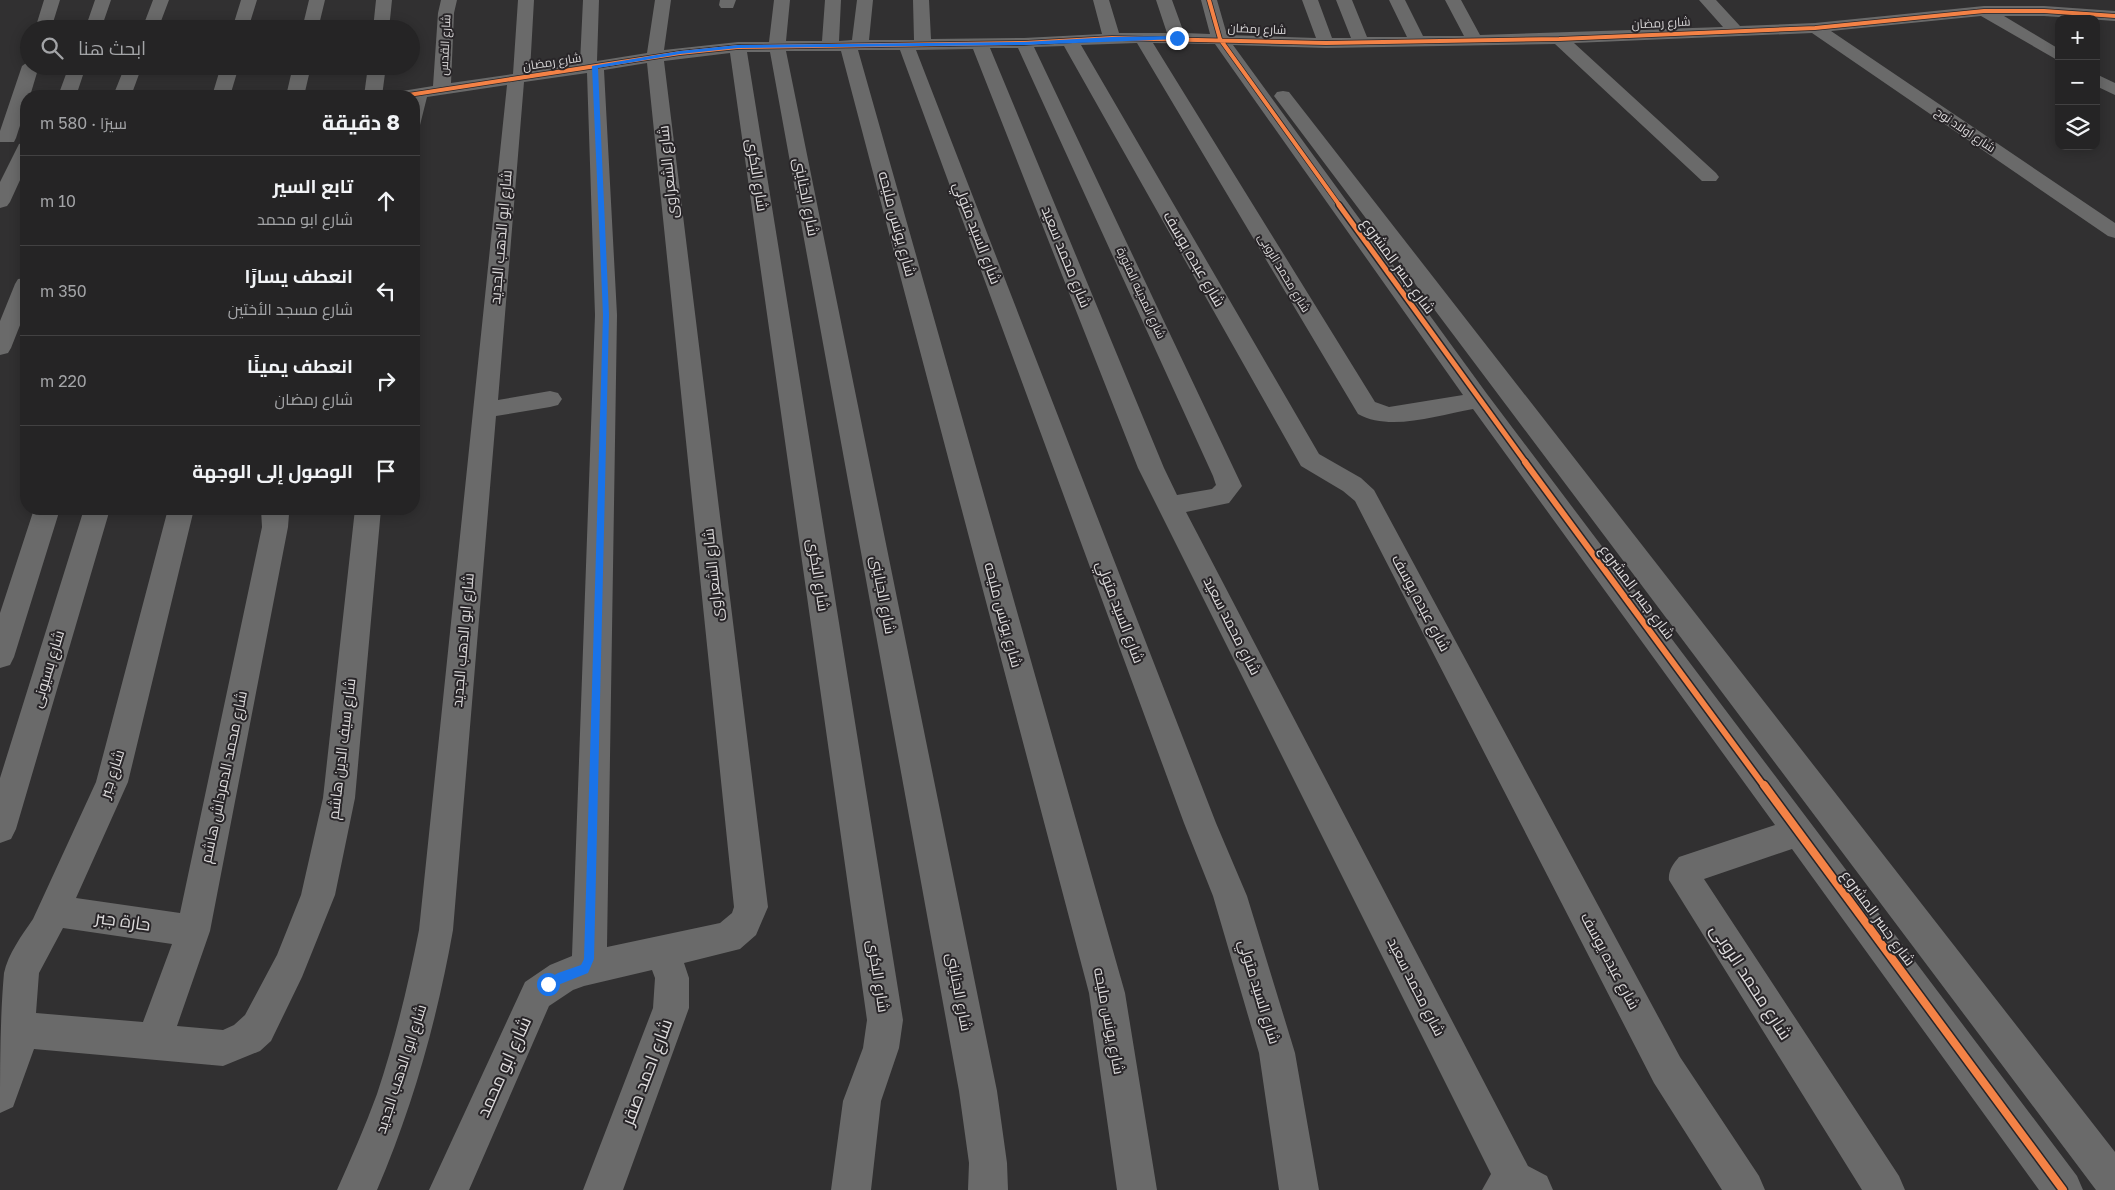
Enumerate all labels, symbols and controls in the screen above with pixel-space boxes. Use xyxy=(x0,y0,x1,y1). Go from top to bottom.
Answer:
street label: شارع رمضان xyxy=(1631,13,1691,33)
street label: شارع القدس xyxy=(435,14,455,76)
map controls xyxy=(2055,15,2100,150)
button: + xyxy=(2055,15,2100,60)
search box xyxy=(20,20,420,75)
street label: شارع رمضان xyxy=(1227,20,1287,38)
route end xyxy=(1166,27,1189,50)
icon: search xyxy=(38,34,66,62)
text: ابحث هنا xyxy=(78,36,146,59)
street label: شارع رمضان xyxy=(522,49,582,75)
button: − xyxy=(2055,60,2100,105)
street label: شارع اولاد نوح xyxy=(1932,104,1998,156)
button: layers xyxy=(2055,105,2100,150)
text: 8 دقيقة xyxy=(322,109,400,135)
text: سيرًا · 580 m xyxy=(40,113,127,133)
street label: شارع الشعراوى xyxy=(653,124,684,220)
street label: شارع البكرى xyxy=(740,137,773,213)
street label: شارع الجناينى xyxy=(788,156,823,238)
street label: شارع ابو الدهب الجديد xyxy=(485,169,518,305)
street label: شارع يونس مليحه xyxy=(872,169,921,279)
text: تابع السير xyxy=(273,174,353,197)
street label: شارع السيد متولي xyxy=(946,179,1006,288)
icon: ahead xyxy=(372,187,400,215)
text: 10 m xyxy=(40,191,76,211)
street label: شارع محمد سعيد xyxy=(1036,203,1095,311)
street label: شارع عبده يوسف xyxy=(1158,207,1230,311)
text: شارع ابو محمد xyxy=(257,209,353,229)
street label: شارع جسر المشروع xyxy=(1356,214,1440,319)
street label: شارع محمد الروبى xyxy=(1254,231,1314,315)
street label: شارع المدينه المنورة xyxy=(1113,245,1169,341)
text: انعطف يسارًا xyxy=(245,264,353,287)
icon: left xyxy=(372,277,400,305)
text: 350 m xyxy=(40,281,87,301)
text: شارع مسجد الأختين xyxy=(228,299,353,319)
text: انعطف يمينًا xyxy=(247,354,353,377)
icon: right xyxy=(372,367,400,395)
text: 220 m xyxy=(40,371,87,391)
text: شارع رمضان xyxy=(275,389,353,409)
icon: arrive xyxy=(372,457,400,485)
text: الوصول إلى الوجهة xyxy=(192,459,353,482)
street label: شارع الشعراوى xyxy=(698,527,729,623)
street label: شارع البكرى xyxy=(801,537,834,613)
street label: شارع جسر المشروع xyxy=(1594,540,1679,644)
street label: شارع عبده يوسف xyxy=(1386,551,1455,656)
street label: شارع الجناينى xyxy=(865,554,900,636)
street label: شارع السيد متولي xyxy=(1089,558,1149,667)
street label: شارع يونس مليحه xyxy=(978,560,1027,670)
street label: شارع ابو الدهب الجديد xyxy=(447,572,480,708)
street label: شارع محمد سعيد xyxy=(1198,573,1265,679)
street label: شارع بسيونى xyxy=(27,628,70,710)
street label: شارع سيف الدين هاشم xyxy=(323,677,362,821)
street label: شارع محمد الدمرداش هاشم xyxy=(196,689,253,865)
street label: شارع جبر xyxy=(94,747,130,802)
street label: شارع جسر المشروع xyxy=(1836,866,1920,971)
street label: حارة جبر xyxy=(93,905,152,936)
street label: شارع عبده يوسف xyxy=(1575,909,1644,1014)
street label: شارع محمد الروبى xyxy=(1705,919,1797,1045)
street label: شارع محمد سعيد xyxy=(1382,934,1449,1040)
street label: شارع السيد متولي xyxy=(1232,937,1284,1047)
street label: شارع البكرى xyxy=(861,938,894,1014)
street label: شارع الجناينى xyxy=(941,951,976,1033)
street label: شارع يونس مليحه xyxy=(1088,966,1129,1076)
route start xyxy=(537,973,560,996)
street label: شارع ابو الدهب الجديد xyxy=(371,1002,432,1136)
street label: شارع ابو محمد xyxy=(471,1013,537,1121)
street label: شارع احمد صقر xyxy=(615,1015,678,1130)

